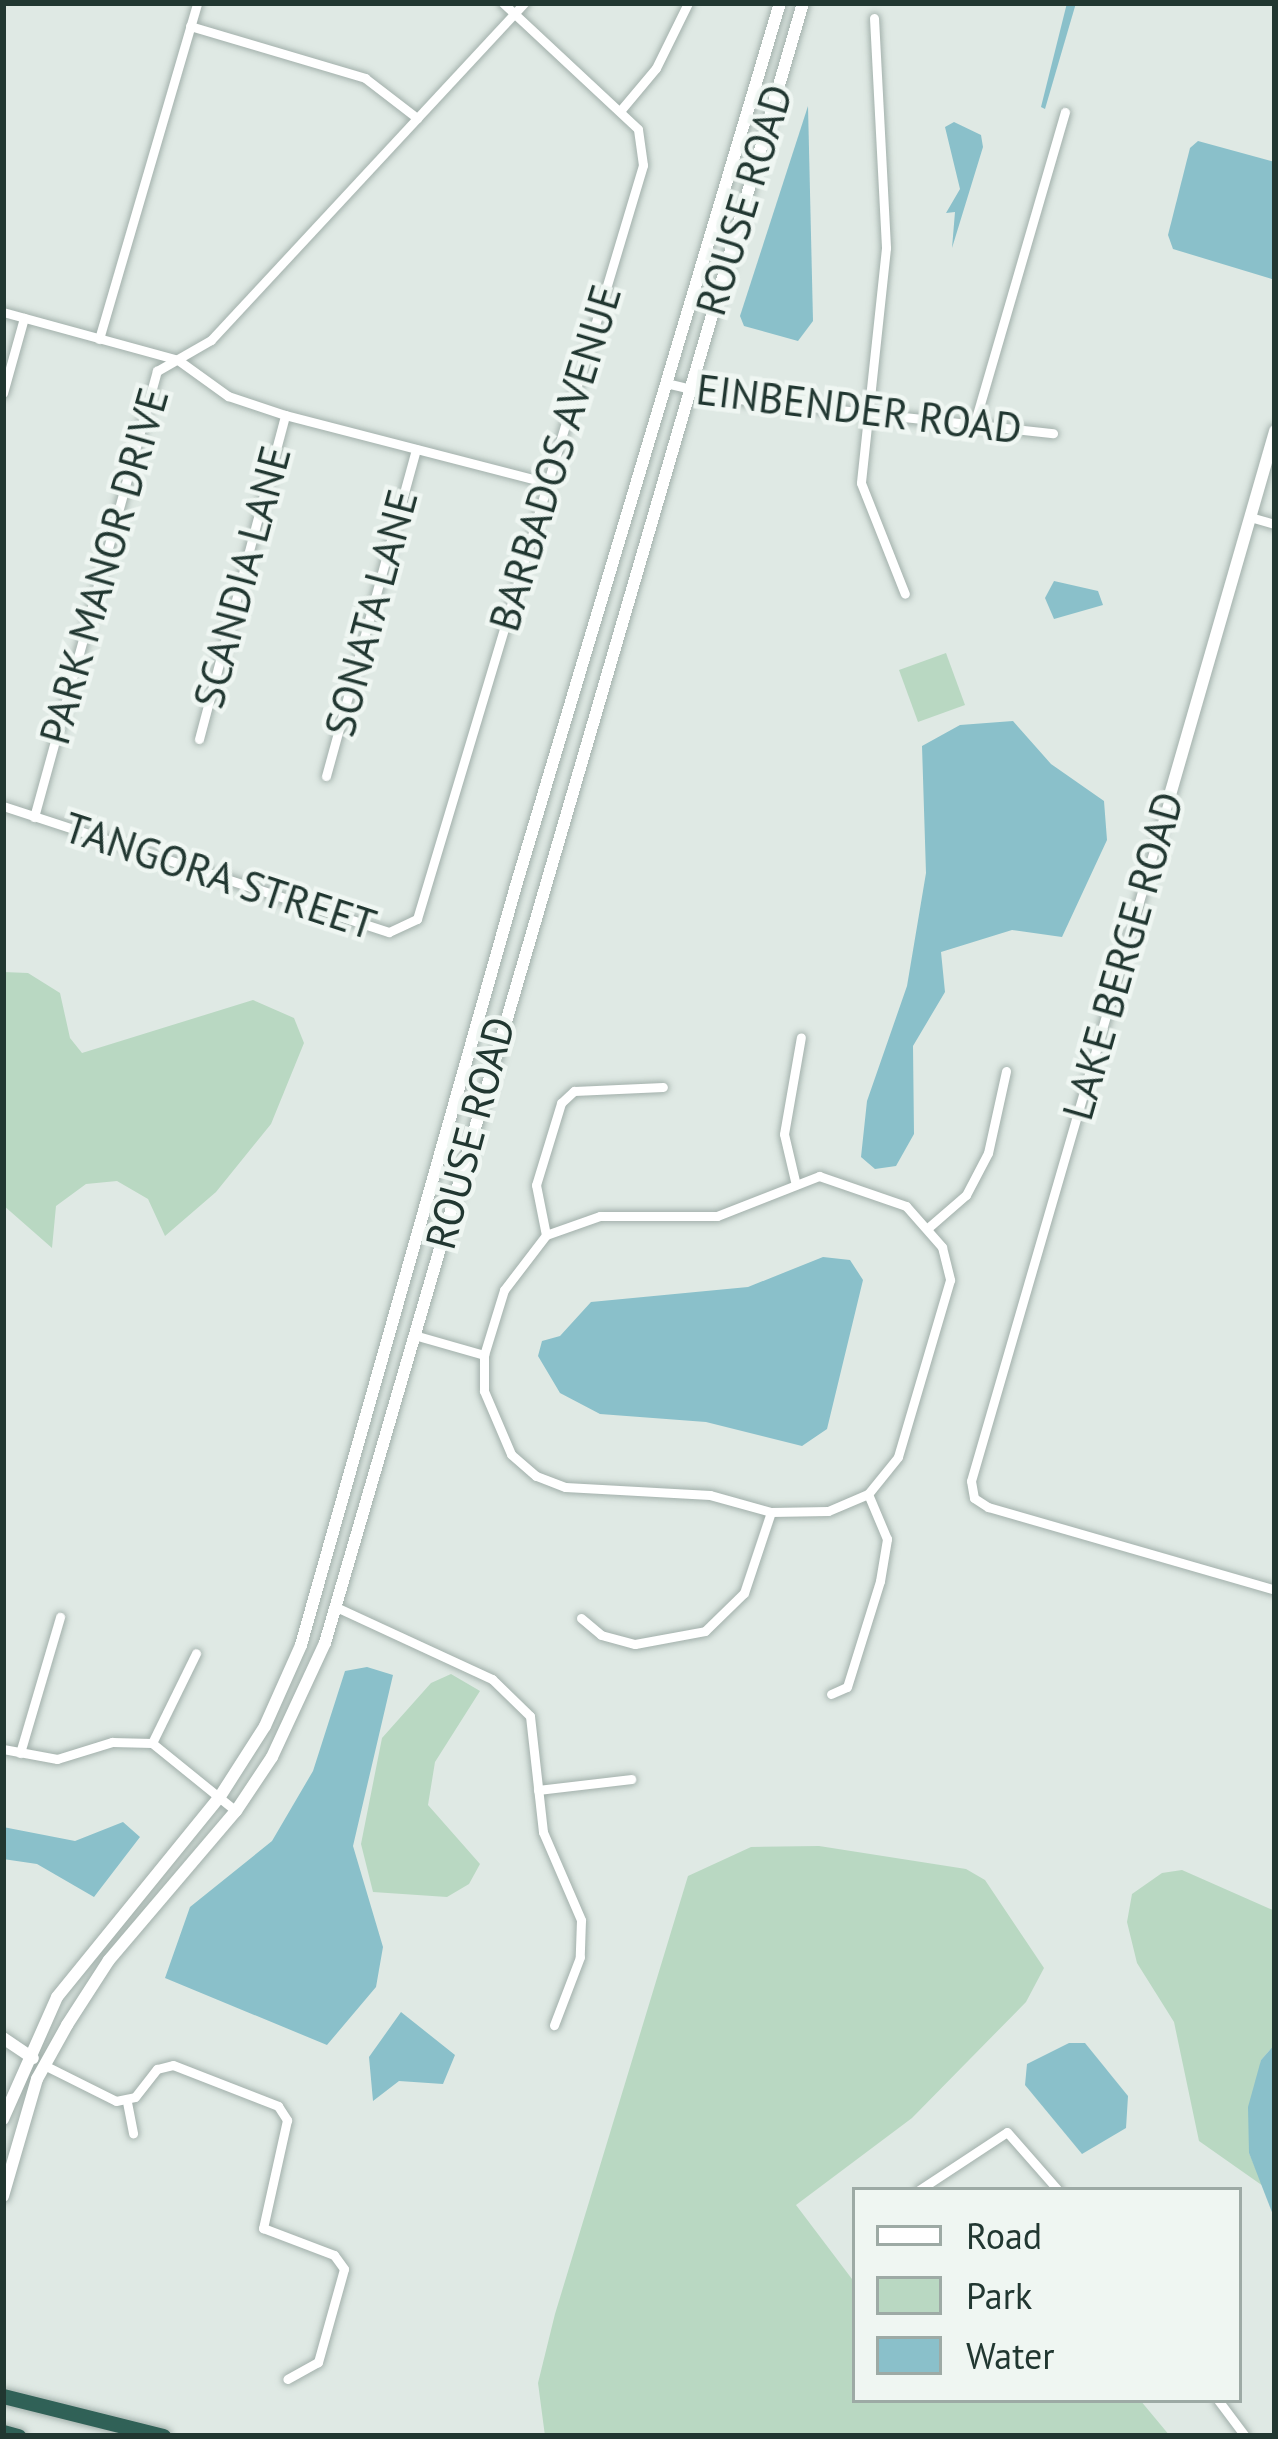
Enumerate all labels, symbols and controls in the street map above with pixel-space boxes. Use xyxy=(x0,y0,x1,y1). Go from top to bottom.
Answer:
street label: ROUSE ROAD xyxy=(685,79,803,321)
street label: BARBADOS AVENUE xyxy=(478,278,632,638)
street label: EINBENDER ROAD xyxy=(693,364,1025,454)
street label: PARK MANOR DRIVE xyxy=(29,382,179,750)
street label: SCANDIA LANE xyxy=(183,440,301,714)
street label: SONATA LANE xyxy=(314,483,428,743)
street label: LAKE BERGE ROAD xyxy=(1052,786,1194,1126)
street label: TANGORA STREET xyxy=(57,802,383,950)
street label: ROUSE ROAD xyxy=(415,1011,525,1255)
legend xyxy=(852,2187,1242,2403)
text: Road xyxy=(966,2212,1042,2259)
text: Park xyxy=(966,2272,1032,2319)
text: Water xyxy=(966,2332,1055,2379)

